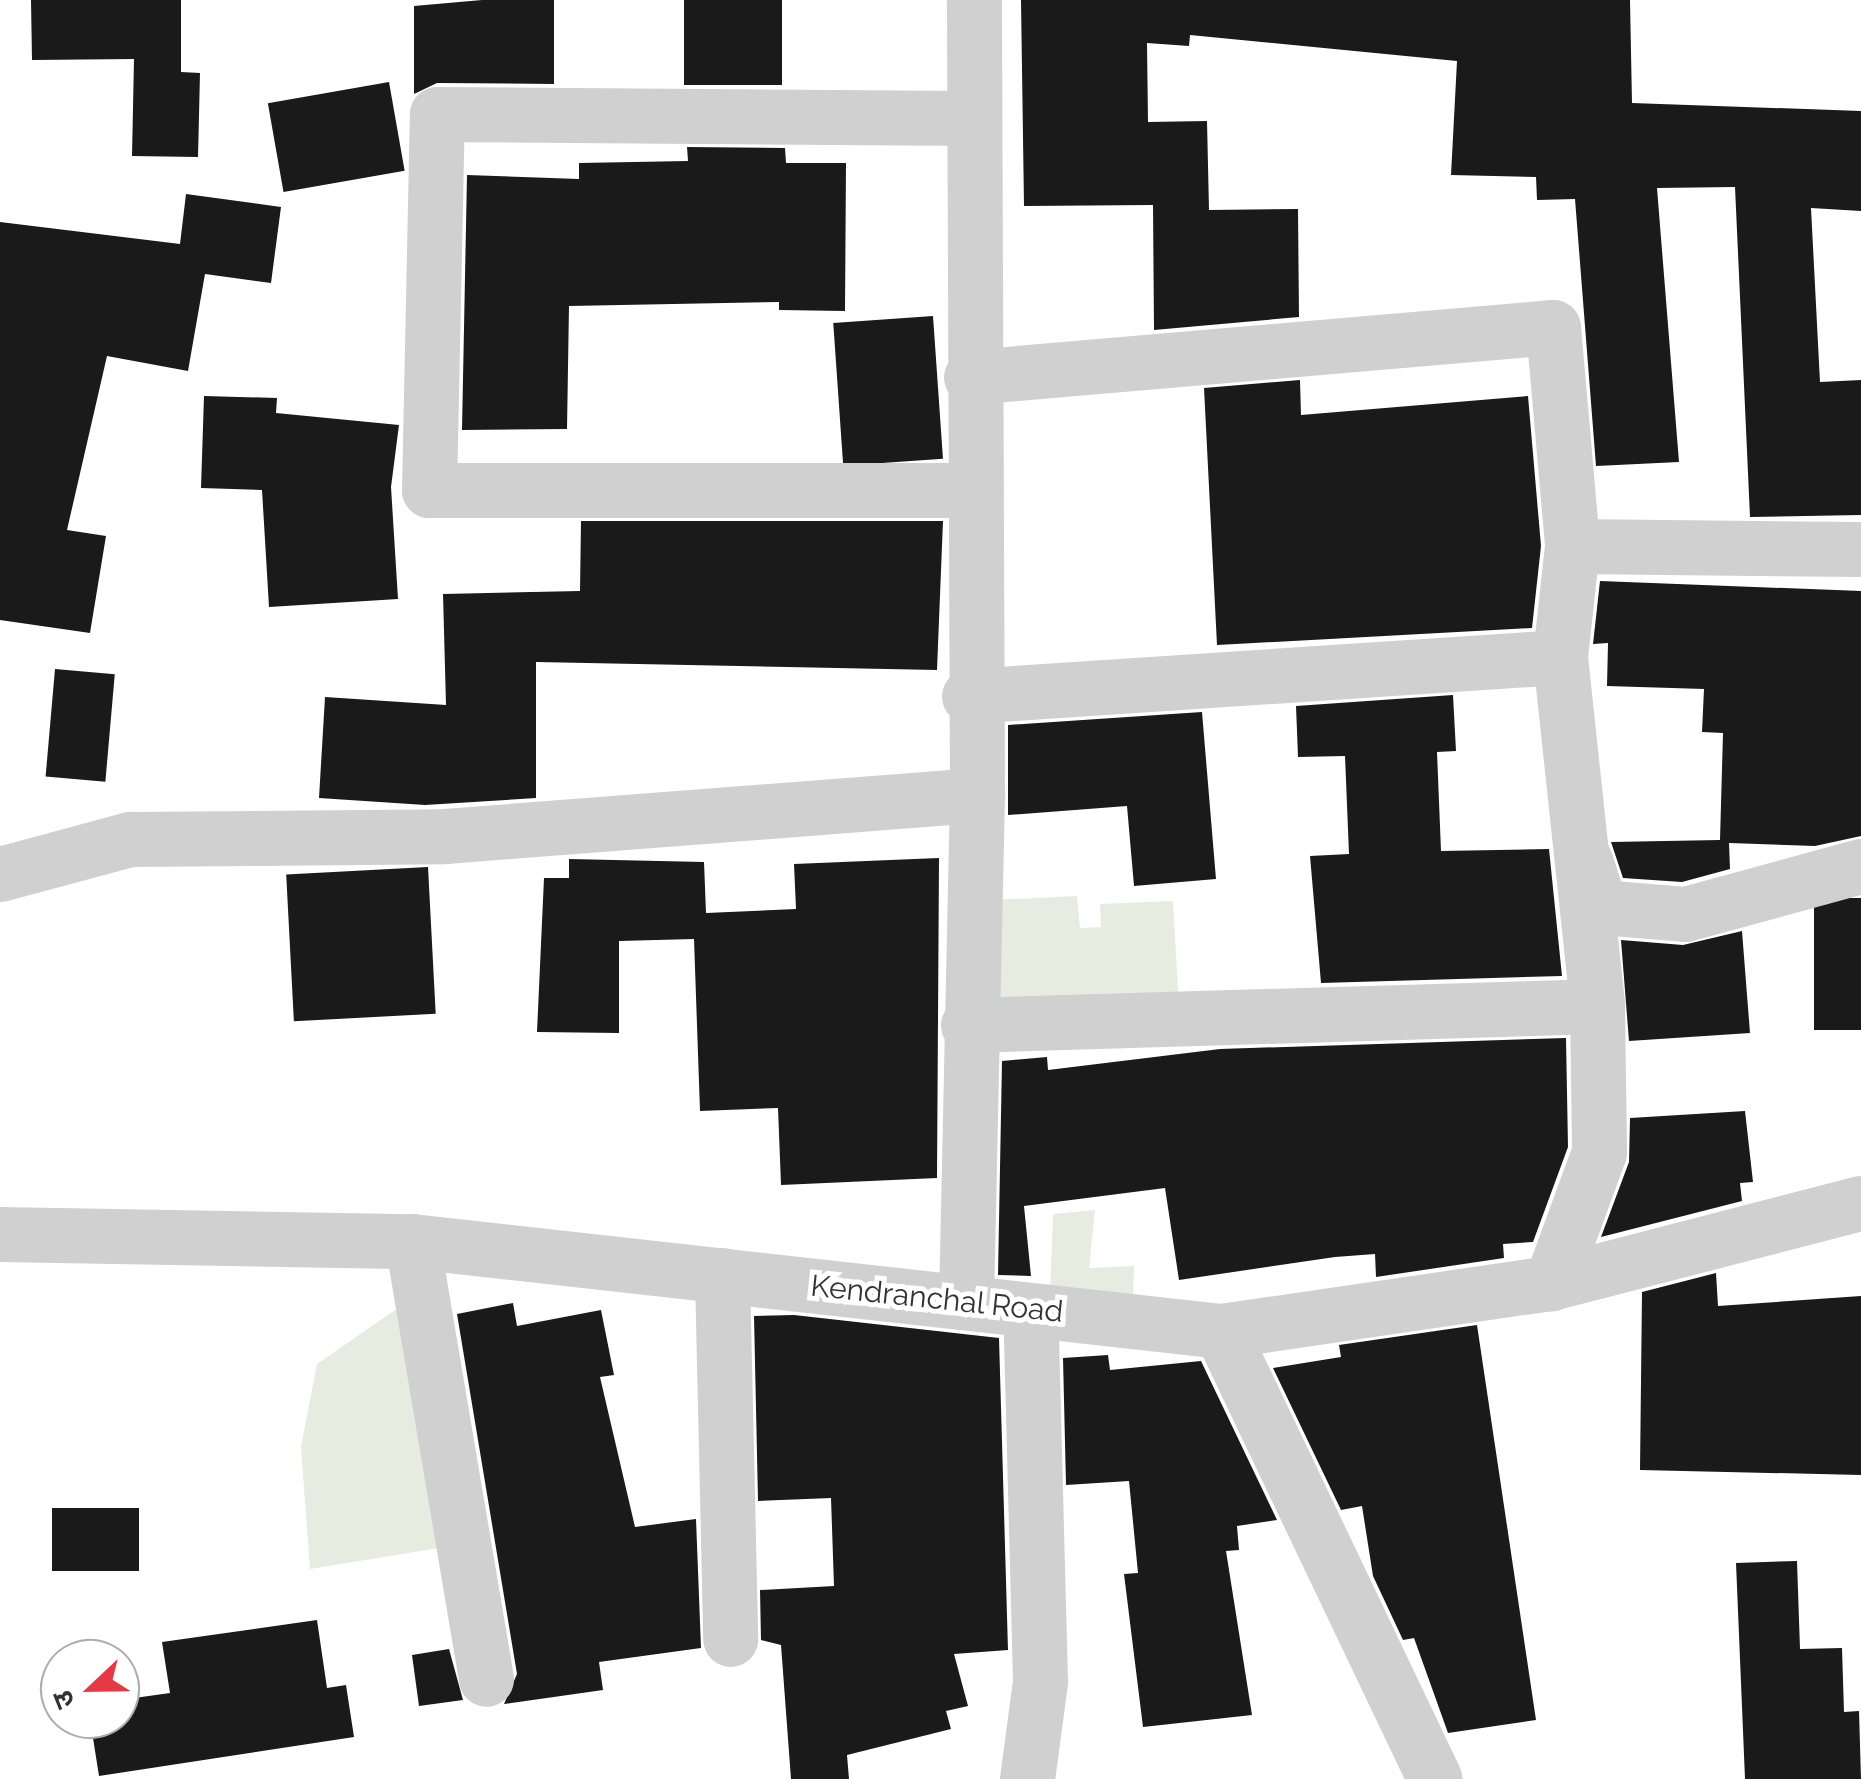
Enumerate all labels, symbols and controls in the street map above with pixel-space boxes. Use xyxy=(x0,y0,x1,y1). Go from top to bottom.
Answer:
street label: Kendranchal Road xyxy=(809,1268,1065,1330)
north arrow xyxy=(40,1639,140,1739)
text: उ xyxy=(45,1686,82,1713)

